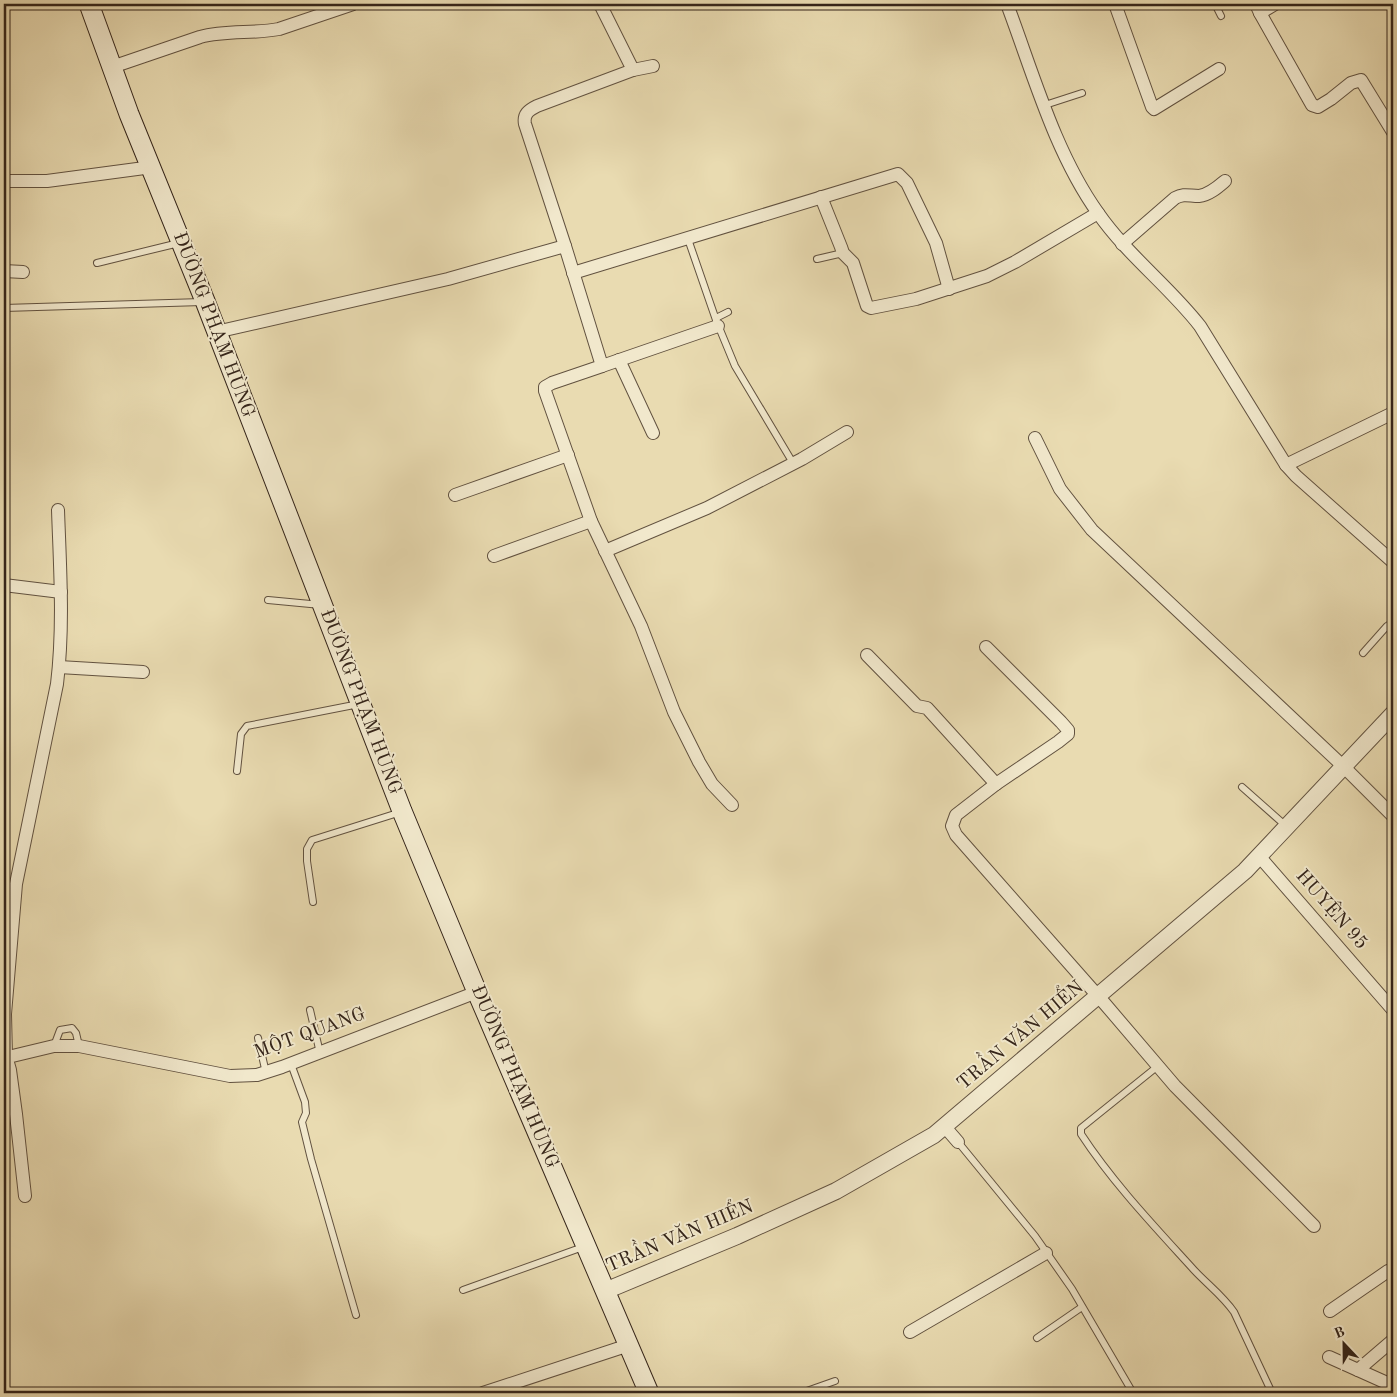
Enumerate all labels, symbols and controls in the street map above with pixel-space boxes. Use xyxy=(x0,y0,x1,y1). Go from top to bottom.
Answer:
street label: ĐƯỜNG PHẠM HÙNG xyxy=(169,228,262,421)
street label: ĐƯỜNG PHẠM HÙNG xyxy=(316,605,409,798)
street label: HUYỆN 95 xyxy=(1291,864,1374,953)
street label: TRẦN VĂN HIỂN xyxy=(950,972,1088,1094)
street label: ĐƯỜNG PHẠM HÙNG xyxy=(467,981,566,1172)
street label: MỘT QUANG xyxy=(250,1001,369,1063)
street label: TRẦN VĂN HIỂN xyxy=(601,1191,757,1277)
north arrow xyxy=(1320,1320,1370,1370)
text: B xyxy=(1332,1325,1347,1341)

